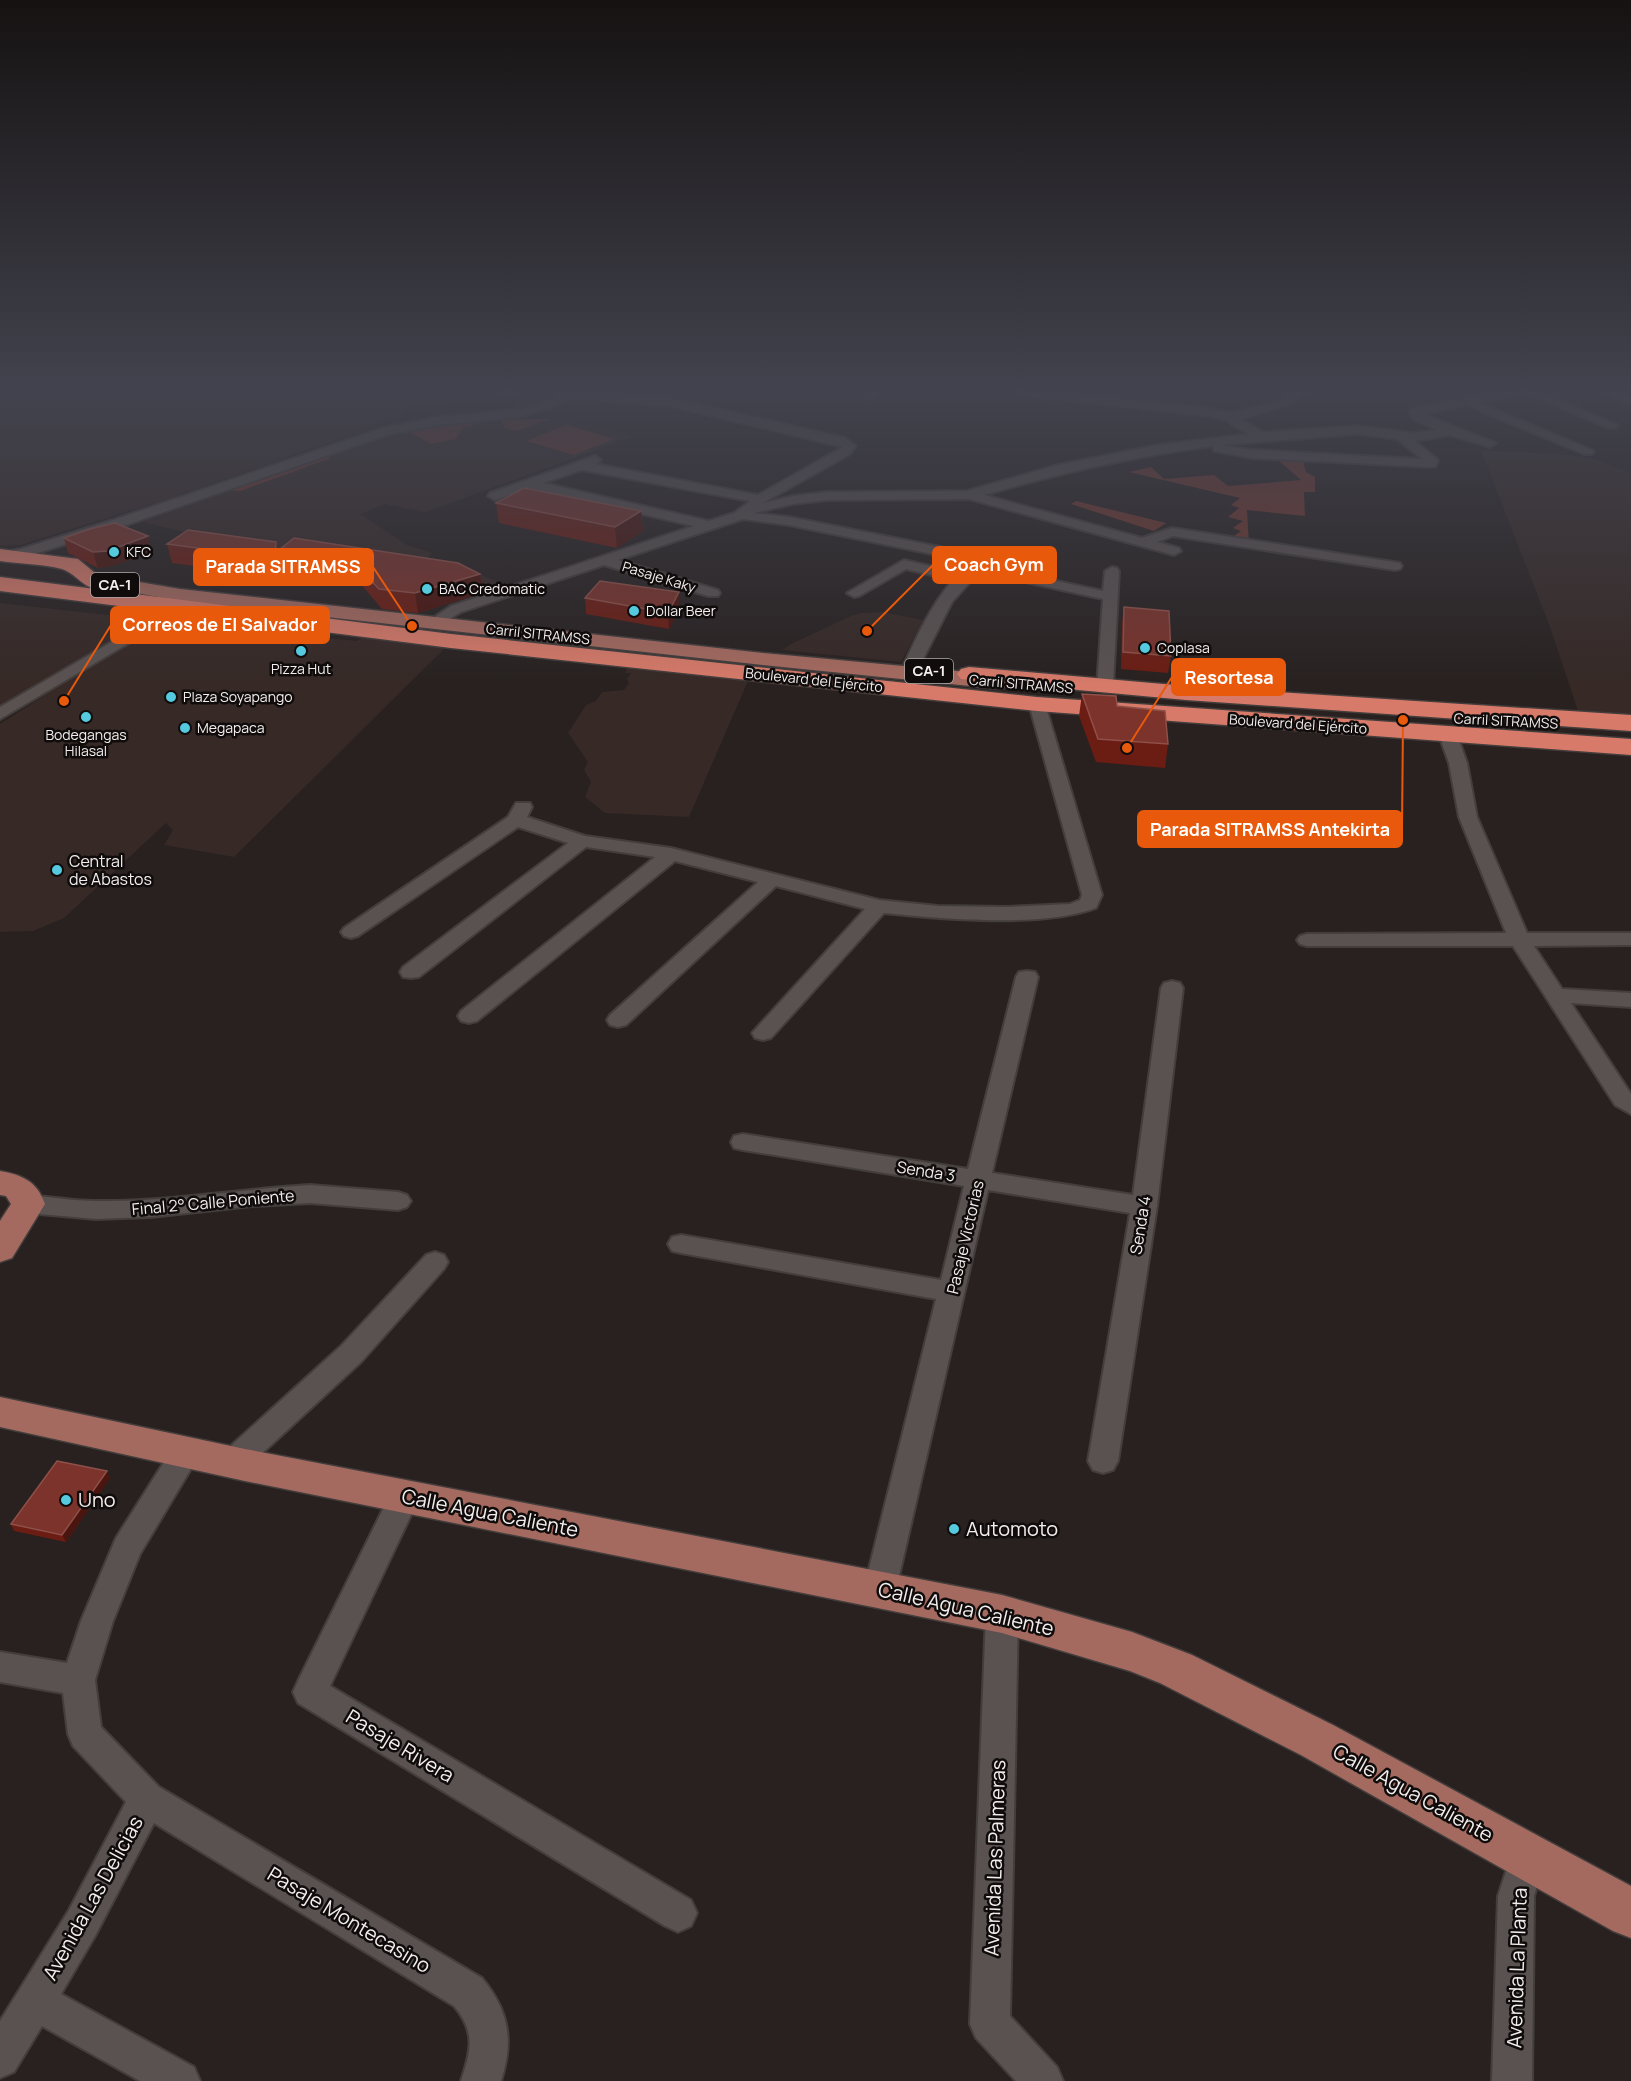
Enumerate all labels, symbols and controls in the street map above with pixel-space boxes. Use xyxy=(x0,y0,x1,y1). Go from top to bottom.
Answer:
place label: KFC xyxy=(126,542,151,561)
marker: KFC xyxy=(107,545,121,559)
callout: Coach Gym xyxy=(933,547,1056,583)
callout: Parada SITRAMSS xyxy=(194,549,373,585)
text: Coach Gym xyxy=(944,552,1044,576)
text: Parada SITRAMSS xyxy=(205,554,361,578)
street label: Pasaje Kaky xyxy=(620,556,699,597)
road number: CA-1 xyxy=(91,573,139,597)
place label: BAC Credomatic xyxy=(439,579,545,598)
marker: BAC Credomatic xyxy=(420,582,434,596)
place label: Dollar Beer xyxy=(646,601,716,620)
marker: Dollar Beer xyxy=(627,604,641,618)
callout: Correos de El Salvador xyxy=(111,607,329,643)
text: Correos de El Salvador xyxy=(123,612,317,636)
street label: Carril SITRAMSS xyxy=(485,619,591,648)
place label: Coplasa xyxy=(1157,638,1210,657)
marker: Coplasa xyxy=(1138,641,1152,655)
marker: Pizza Hut xyxy=(294,644,308,658)
place label: Pizza Hut xyxy=(271,659,331,678)
road number: CA-1 xyxy=(905,659,953,683)
callout: Resortesa xyxy=(1172,659,1285,695)
street label: Boulevard del Ejército xyxy=(744,663,884,696)
text: Resortesa xyxy=(1184,665,1274,689)
street label: Carril SITRAMSS xyxy=(968,669,1074,698)
place label: Plaza Soyapango xyxy=(183,687,293,706)
marker: Plaza Soyapango xyxy=(164,690,178,704)
street label: Carril SITRAMSS xyxy=(1453,708,1559,733)
street label: Boulevard del Ejército xyxy=(1228,709,1368,738)
marker: Bodegangas Hilasal xyxy=(79,710,93,724)
place label: Megapaca xyxy=(197,718,265,737)
marker: Megapaca xyxy=(178,721,192,735)
place label: Bodegangas Hilasal xyxy=(45,725,127,760)
callout: Parada SITRAMSS Antekirta xyxy=(1138,811,1402,847)
text: Parada SITRAMSS Antekirta xyxy=(1150,817,1390,841)
place label: Central de Abastos xyxy=(69,850,152,890)
marker: Central de Abastos xyxy=(50,863,64,877)
street label: Senda 3 xyxy=(895,1156,957,1186)
street label: Pasaje Victorias xyxy=(941,1178,989,1296)
street label: Final 2° Calle Poniente xyxy=(131,1184,295,1220)
street label: Senda 4 xyxy=(1124,1194,1156,1256)
street label: Calle Agua Caliente xyxy=(400,1482,581,1543)
place label: Uno xyxy=(78,1486,116,1513)
marker: Uno xyxy=(59,1493,73,1507)
place label: Automoto xyxy=(966,1515,1058,1542)
marker: Automoto xyxy=(947,1522,961,1536)
street label: Calle Agua Caliente xyxy=(876,1575,1056,1642)
street label: Pasaje Rivera xyxy=(341,1703,459,1788)
street label: Calle Agua Caliente xyxy=(1328,1737,1498,1848)
street label: Avenida Las Palmeras xyxy=(978,1759,1011,1957)
street label: Avenida Las Delicias xyxy=(36,1811,149,1985)
street label: Pasaje Montecasino xyxy=(263,1860,436,1979)
street label: Avenida La Planta xyxy=(1500,1887,1533,2049)

